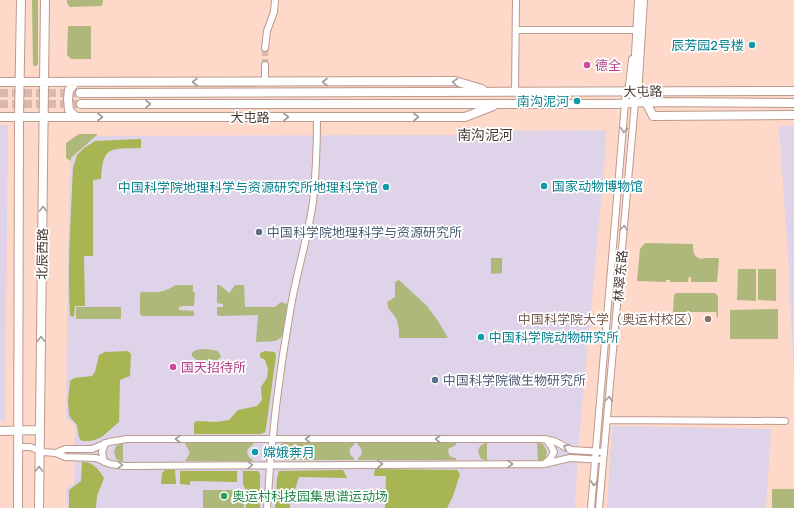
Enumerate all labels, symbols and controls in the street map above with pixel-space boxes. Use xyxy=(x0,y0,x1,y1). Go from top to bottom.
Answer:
place label: 辰芳园2号楼 xyxy=(671,38,744,53)
marker: 辰芳园2号楼 xyxy=(747,40,757,50)
place label: 德全 xyxy=(595,58,621,73)
marker: 德全 xyxy=(582,60,592,70)
one-way arrow xyxy=(192,78,198,86)
one-way arrow xyxy=(322,78,328,86)
one-way arrow xyxy=(452,78,458,87)
street label: 大屯路 xyxy=(623,84,663,99)
place label: 南沟泥河 xyxy=(517,94,569,109)
marker: 南沟泥河 xyxy=(572,96,582,106)
one-way arrow xyxy=(145,100,151,108)
street label: 大屯路 xyxy=(230,110,270,125)
one-way arrow xyxy=(97,113,103,121)
one-way arrow xyxy=(283,113,289,121)
one-way arrow xyxy=(413,113,419,121)
district label: 南沟泥河 xyxy=(457,127,513,144)
one-way arrow xyxy=(619,127,628,133)
place label: 国家动物博物馆 xyxy=(552,179,643,194)
place label: 中国科学院地理科学与资源研究所地理科学馆 xyxy=(118,180,378,195)
marker: 国家动物博物馆 xyxy=(539,181,549,191)
marker: 中国科学院地理科学与资源研究所地理科学馆 xyxy=(381,182,391,192)
one-way arrow xyxy=(39,206,47,212)
place label: 中国科学院地理科学与资源研究所 xyxy=(267,225,462,240)
one-way arrow xyxy=(619,225,628,231)
marker: 中国科学院地理科学与资源研究所 xyxy=(254,227,264,237)
street label: 北辰西路 xyxy=(35,228,50,280)
street label: 林翠东路 xyxy=(611,249,630,303)
place label: 中国科学院大学（奥运村校区） xyxy=(518,312,700,327)
marker: 中国科学院大学（奥运村校区） xyxy=(703,314,713,324)
place label: 中国科学院动物研究所 xyxy=(489,330,619,345)
marker: 中国科学院动物研究所 xyxy=(476,332,486,342)
one-way arrow xyxy=(37,336,45,342)
place label: 国天招待所 xyxy=(181,360,246,375)
marker: 国天招待所 xyxy=(168,362,178,372)
place label: 中国科学院微生物研究所 xyxy=(443,373,586,388)
marker: 中国科学院微生物研究所 xyxy=(430,375,440,385)
one-way arrow xyxy=(604,396,613,402)
one-way arrow xyxy=(175,435,181,443)
one-way arrow xyxy=(305,435,311,443)
one-way arrow xyxy=(435,435,441,443)
one-way arrow xyxy=(563,444,570,452)
place label: 嫦娥奔月 xyxy=(263,445,315,460)
marker: 嫦娥奔月 xyxy=(250,447,260,457)
one-way arrow xyxy=(377,460,383,468)
one-way arrow xyxy=(507,460,513,468)
one-way arrow xyxy=(117,461,123,470)
one-way arrow xyxy=(247,461,253,469)
one-way arrow xyxy=(35,466,43,472)
one-way arrow xyxy=(589,480,598,486)
place label: 奥运村科技园集思谱运动场 xyxy=(232,489,388,504)
marker: 奥运村科技园集思谱运动场 xyxy=(219,491,229,501)

